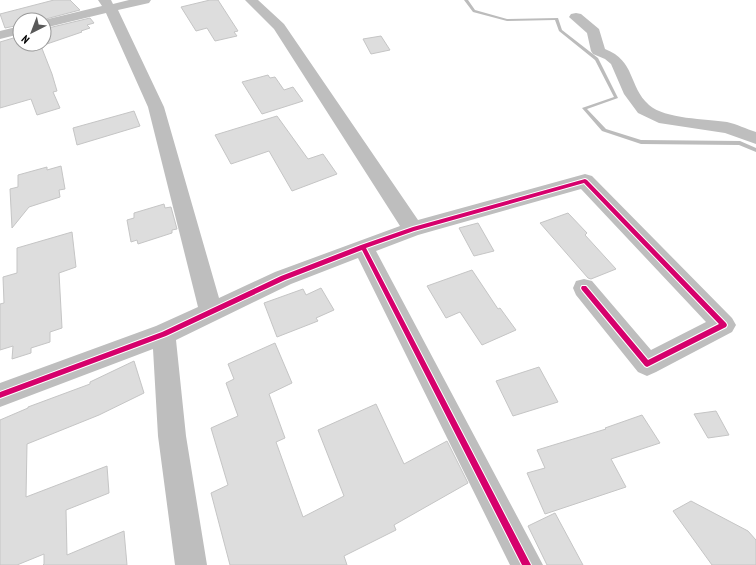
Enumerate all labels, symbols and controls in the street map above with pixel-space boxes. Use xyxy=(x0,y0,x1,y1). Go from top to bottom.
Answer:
north arrow xyxy=(12,12,52,52)
text: N xyxy=(18,32,32,47)

